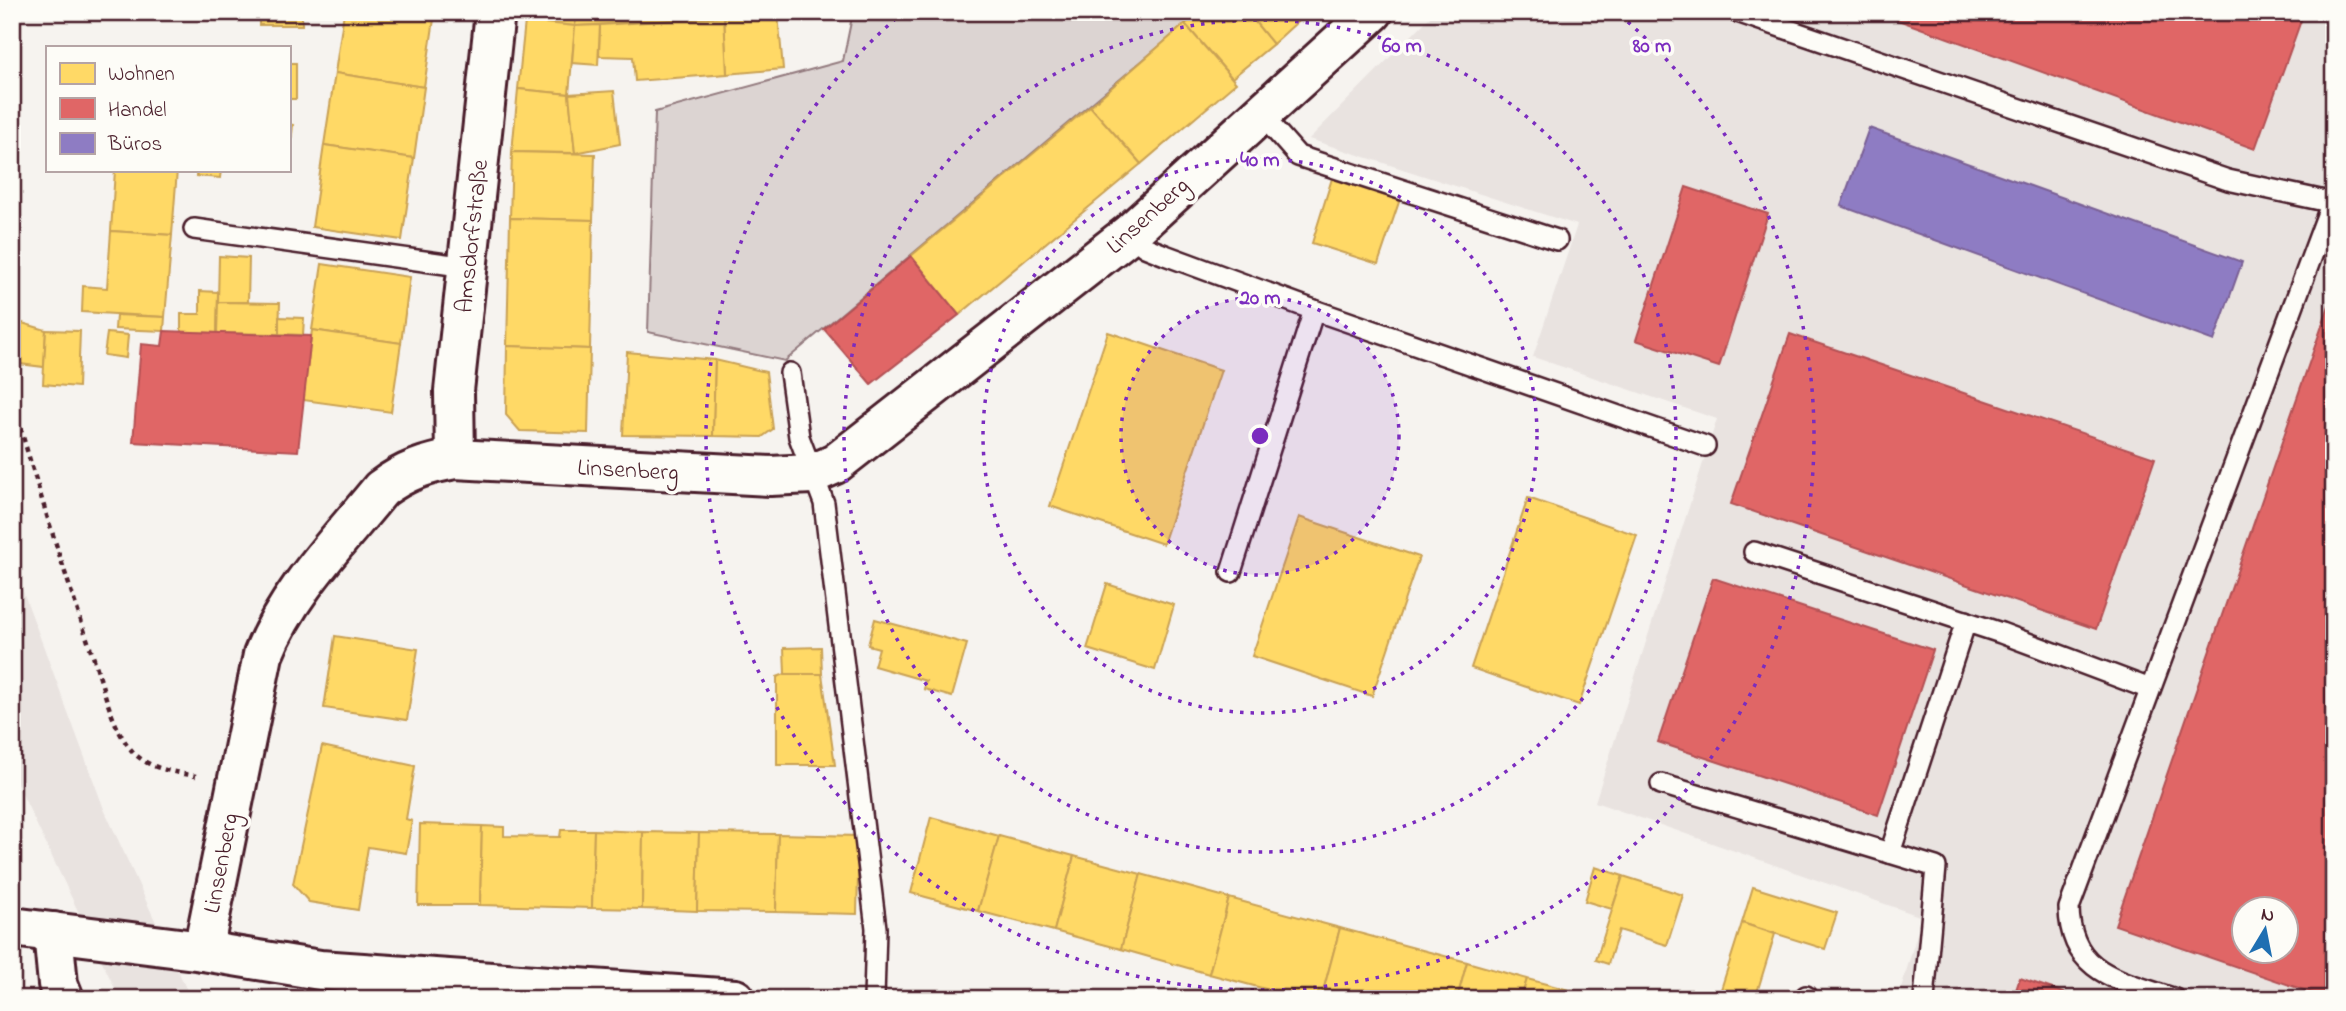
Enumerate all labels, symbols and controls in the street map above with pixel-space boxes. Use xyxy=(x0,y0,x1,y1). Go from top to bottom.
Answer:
text: 60 m xyxy=(1382,32,1422,62)
text: 80 m xyxy=(1632,32,1671,62)
legend xyxy=(46,46,290,172)
text: Wohnen xyxy=(108,60,175,90)
text: Handel xyxy=(108,96,167,126)
text: Büros xyxy=(107,130,162,160)
text: 40 m xyxy=(1240,146,1280,176)
street label: Amsdorfstraße xyxy=(448,158,499,315)
street label: Linsenberg xyxy=(1099,170,1198,264)
text: 20 m xyxy=(1238,284,1281,314)
centre of rings xyxy=(1248,424,1272,448)
street label: Linsenberg xyxy=(576,451,679,492)
street label: Linsenberg xyxy=(196,810,249,917)
north arrow xyxy=(2230,895,2300,965)
text: N xyxy=(2259,901,2276,930)

